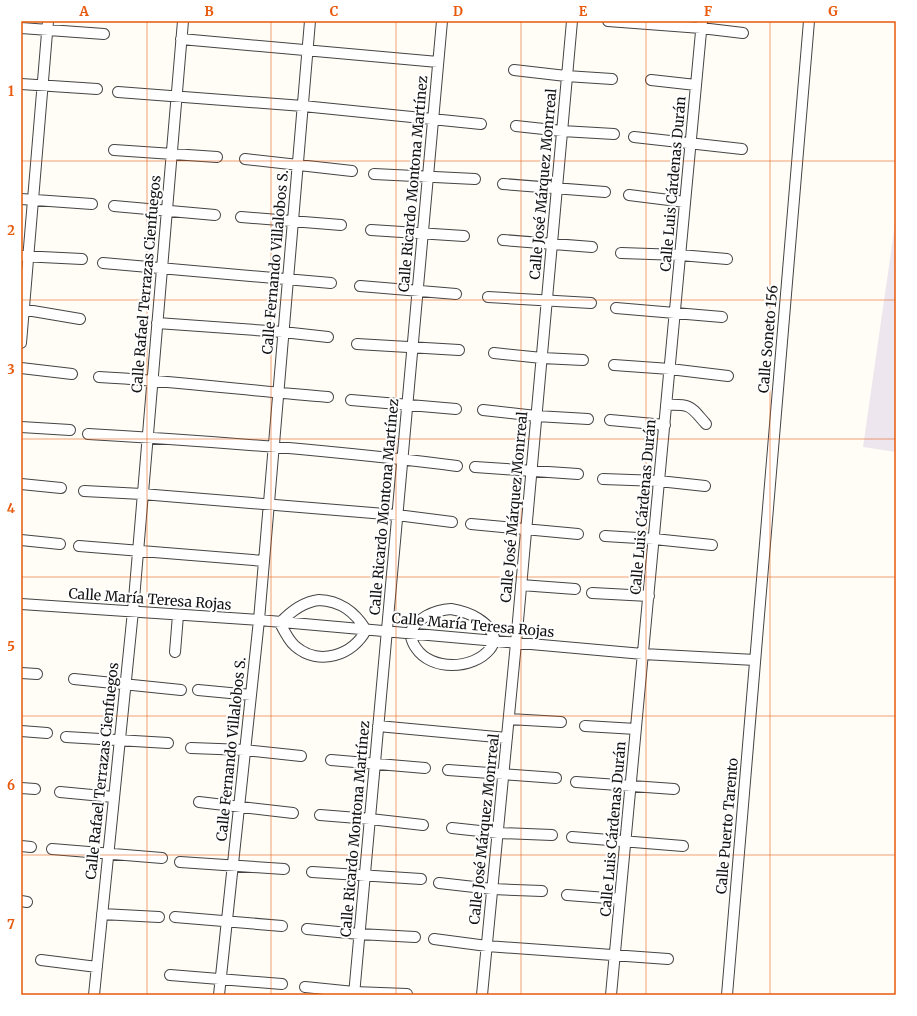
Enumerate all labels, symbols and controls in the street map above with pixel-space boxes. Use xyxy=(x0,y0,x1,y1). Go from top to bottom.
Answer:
text: A xyxy=(78,3,89,20)
text: B xyxy=(204,3,214,20)
text: C xyxy=(330,3,339,20)
text: D xyxy=(453,3,463,20)
text: E xyxy=(579,3,588,20)
text: F xyxy=(704,3,712,20)
text: G xyxy=(828,3,838,20)
street label: Calle Ricardo Montona Martínez xyxy=(395,75,431,293)
text: 1 xyxy=(8,83,14,100)
street label: Calle José Márquez Monrreal xyxy=(526,87,560,280)
street label: Calle Luis Cárdenas Durán xyxy=(656,96,690,272)
street label: Calle Fernando Villalobos S. xyxy=(258,169,292,355)
street label: Calle Rafael Terrazas Cienfuegos xyxy=(128,174,164,394)
text: 2 xyxy=(7,222,15,239)
street label: Calle Soneto 156 xyxy=(754,284,782,394)
text: 3 xyxy=(7,361,15,378)
street label: Calle Ricardo Montona Martínez xyxy=(366,398,402,616)
street label: Calle José Márquez Monrreal xyxy=(497,410,531,603)
street label: Calle Luis Cárdenas Durán xyxy=(626,419,660,595)
text: 4 xyxy=(7,500,16,517)
street label: Calle María Teresa Rojas xyxy=(68,584,232,614)
street label: Calle María Teresa Rojas xyxy=(391,609,555,641)
text: 5 xyxy=(7,638,15,655)
street label: Calle Fernando Villalobos S. xyxy=(212,656,250,842)
street label: Calle Rafael Terrazas Cienfuegos xyxy=(82,661,122,881)
street label: Calle Ricardo Montona Martínez xyxy=(337,720,373,938)
street label: Calle José Márquez Monrreal xyxy=(465,732,503,925)
street label: Calle Luis Cárdenas Durán xyxy=(596,741,630,917)
street label: Calle Puerto Tarento xyxy=(712,757,742,895)
text: 6 xyxy=(7,777,15,794)
text: 7 xyxy=(7,916,15,933)

